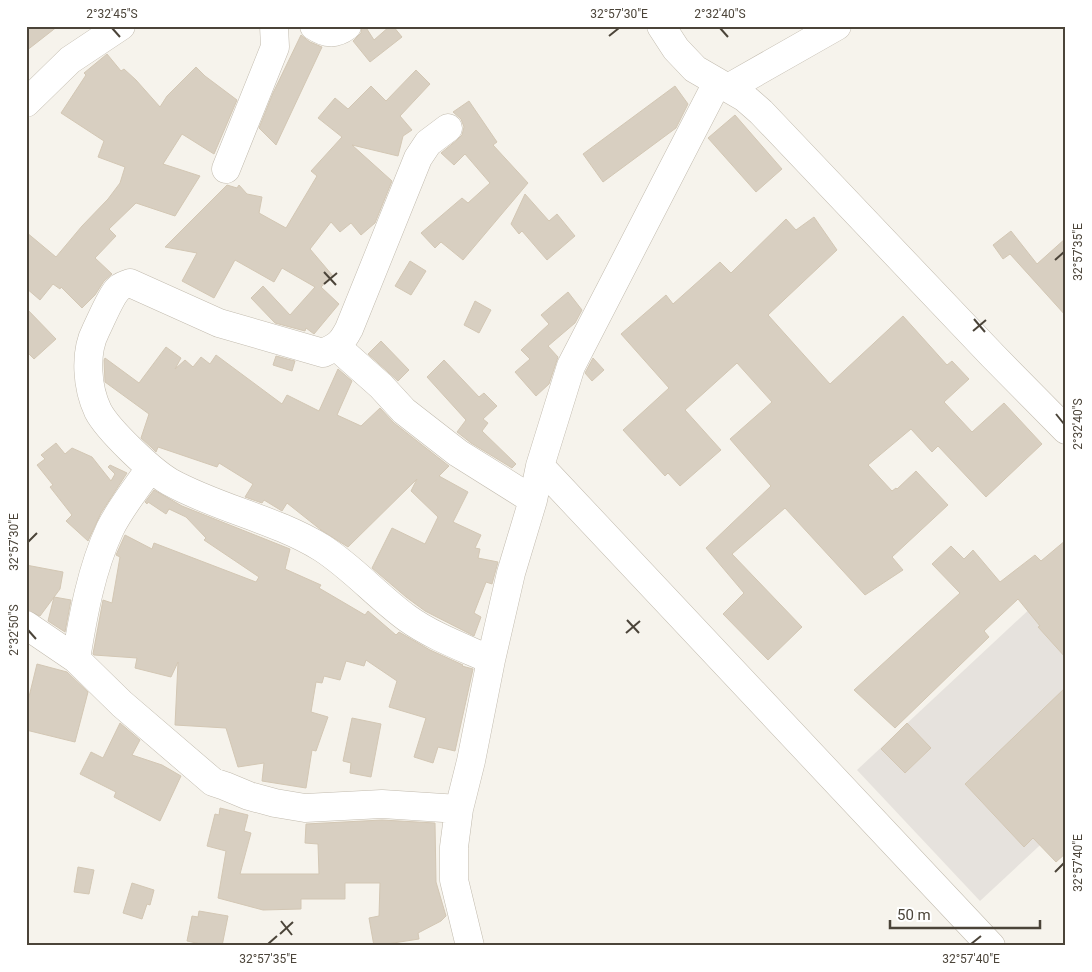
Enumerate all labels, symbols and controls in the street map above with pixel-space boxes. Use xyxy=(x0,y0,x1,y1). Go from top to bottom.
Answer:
text: 2°32'45"S xyxy=(86,7,138,21)
text: 32°57'30"E xyxy=(590,7,648,21)
text: 2°32'40"S xyxy=(694,7,746,21)
text: 32°57'35"E xyxy=(1071,223,1085,281)
text: 2°32'40"S xyxy=(1071,398,1085,450)
text: 32°57'30"E xyxy=(7,513,21,571)
text: 2°32'50"S xyxy=(7,604,21,656)
text: 32°57'40"E xyxy=(1071,834,1085,892)
scale bar xyxy=(890,897,1040,929)
text: 50 m xyxy=(897,906,931,924)
text: 32°57'35"E xyxy=(239,952,297,966)
text: 32°57'40"E xyxy=(942,952,1000,966)

